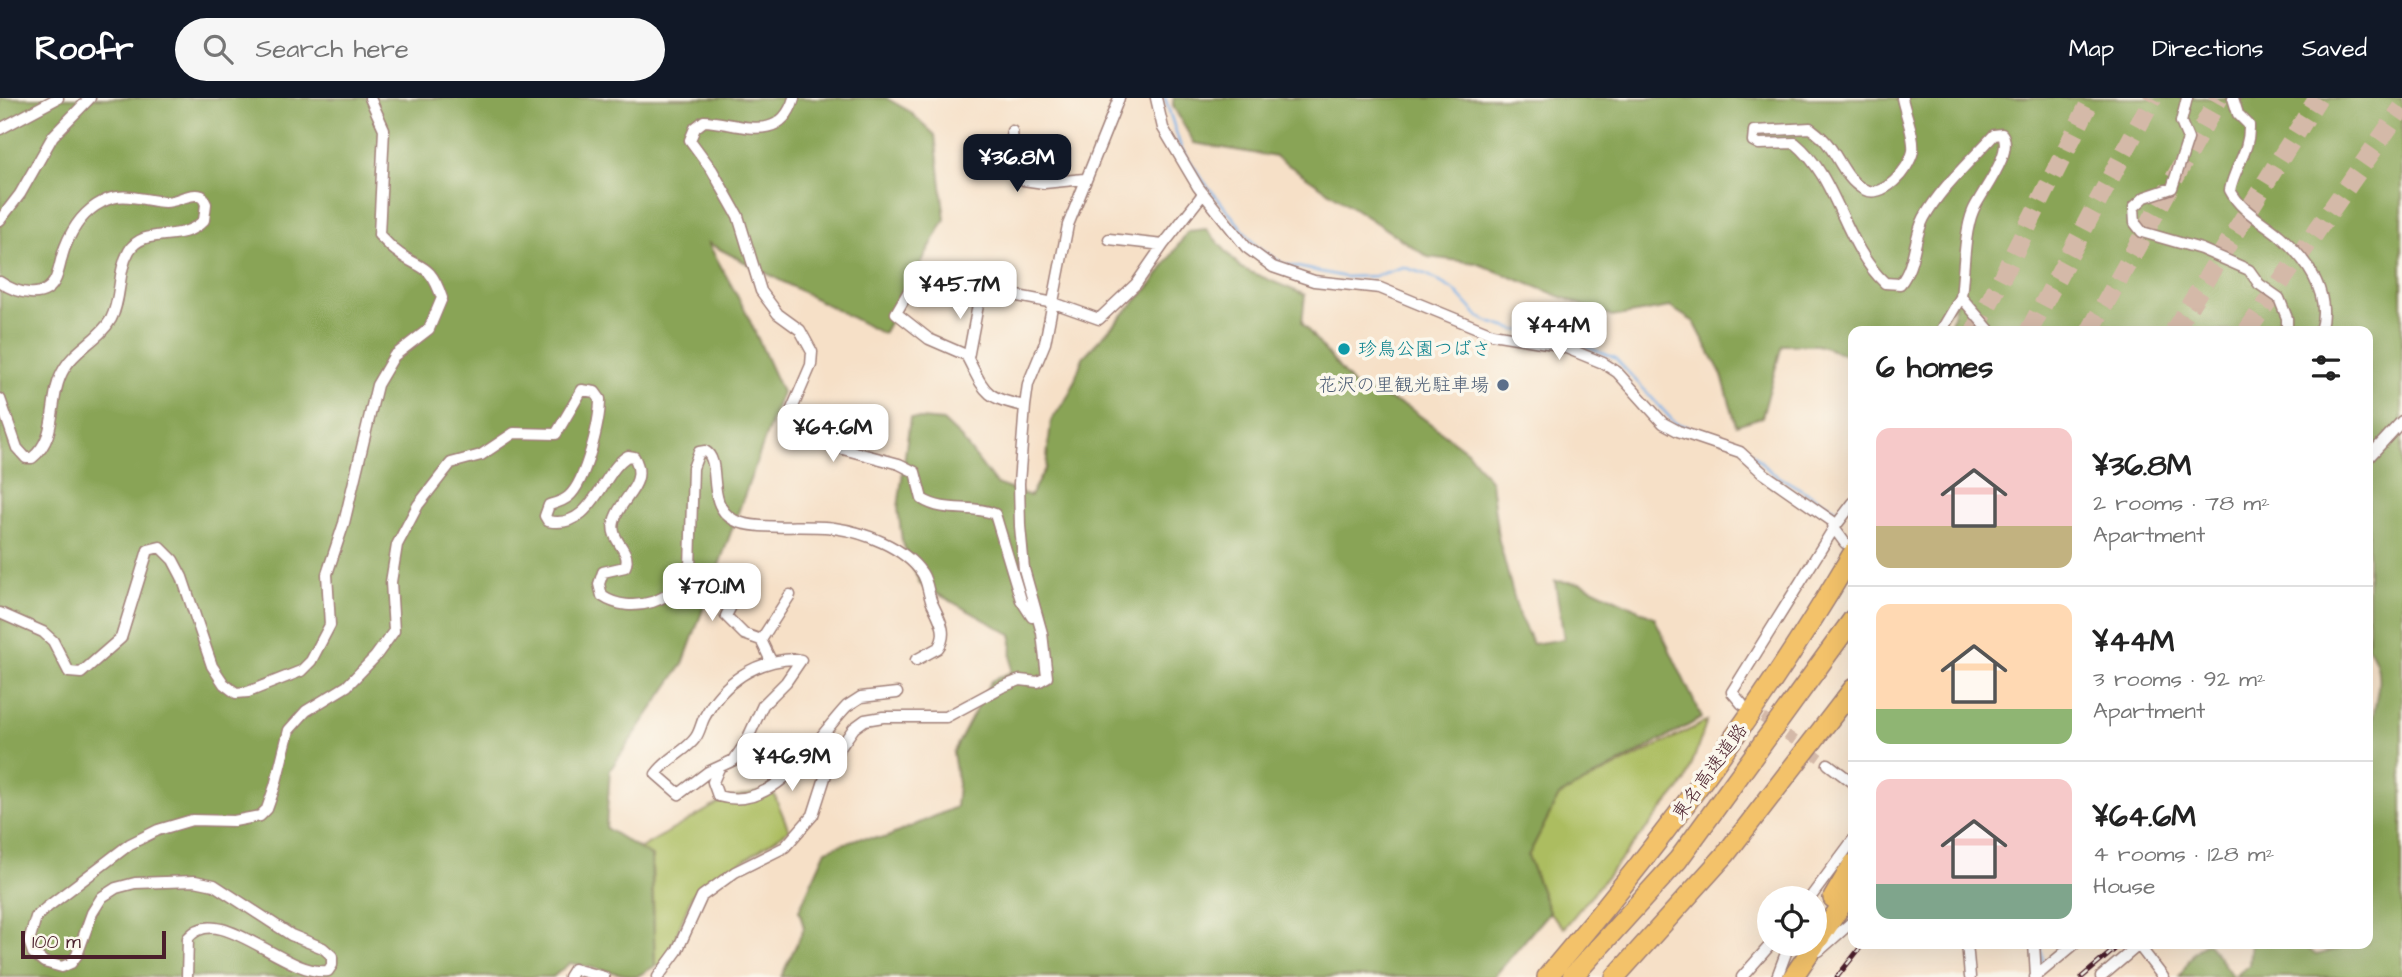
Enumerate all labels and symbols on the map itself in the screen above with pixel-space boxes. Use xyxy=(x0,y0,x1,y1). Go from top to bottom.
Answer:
pin: ¥36.8M xyxy=(960,134,1074,194)
pin: ¥45.7M xyxy=(903,262,1017,321)
pin: ¥44M xyxy=(1518,302,1600,362)
place label: 珍鳥公園つばさ xyxy=(1358,336,1491,363)
marker: 珍鳥公園つばさ xyxy=(1336,341,1352,357)
place label: 花沢の里観光駐車場 xyxy=(1318,372,1489,399)
marker: 花沢の里観光駐車場 xyxy=(1495,377,1511,393)
pin: ¥64.6M xyxy=(776,404,890,464)
pin: ¥70.1M xyxy=(655,564,769,623)
street label: 東名高速道路 xyxy=(1666,718,1754,826)
pin: ¥46.9M xyxy=(735,734,849,793)
scale bar xyxy=(21,928,166,960)

